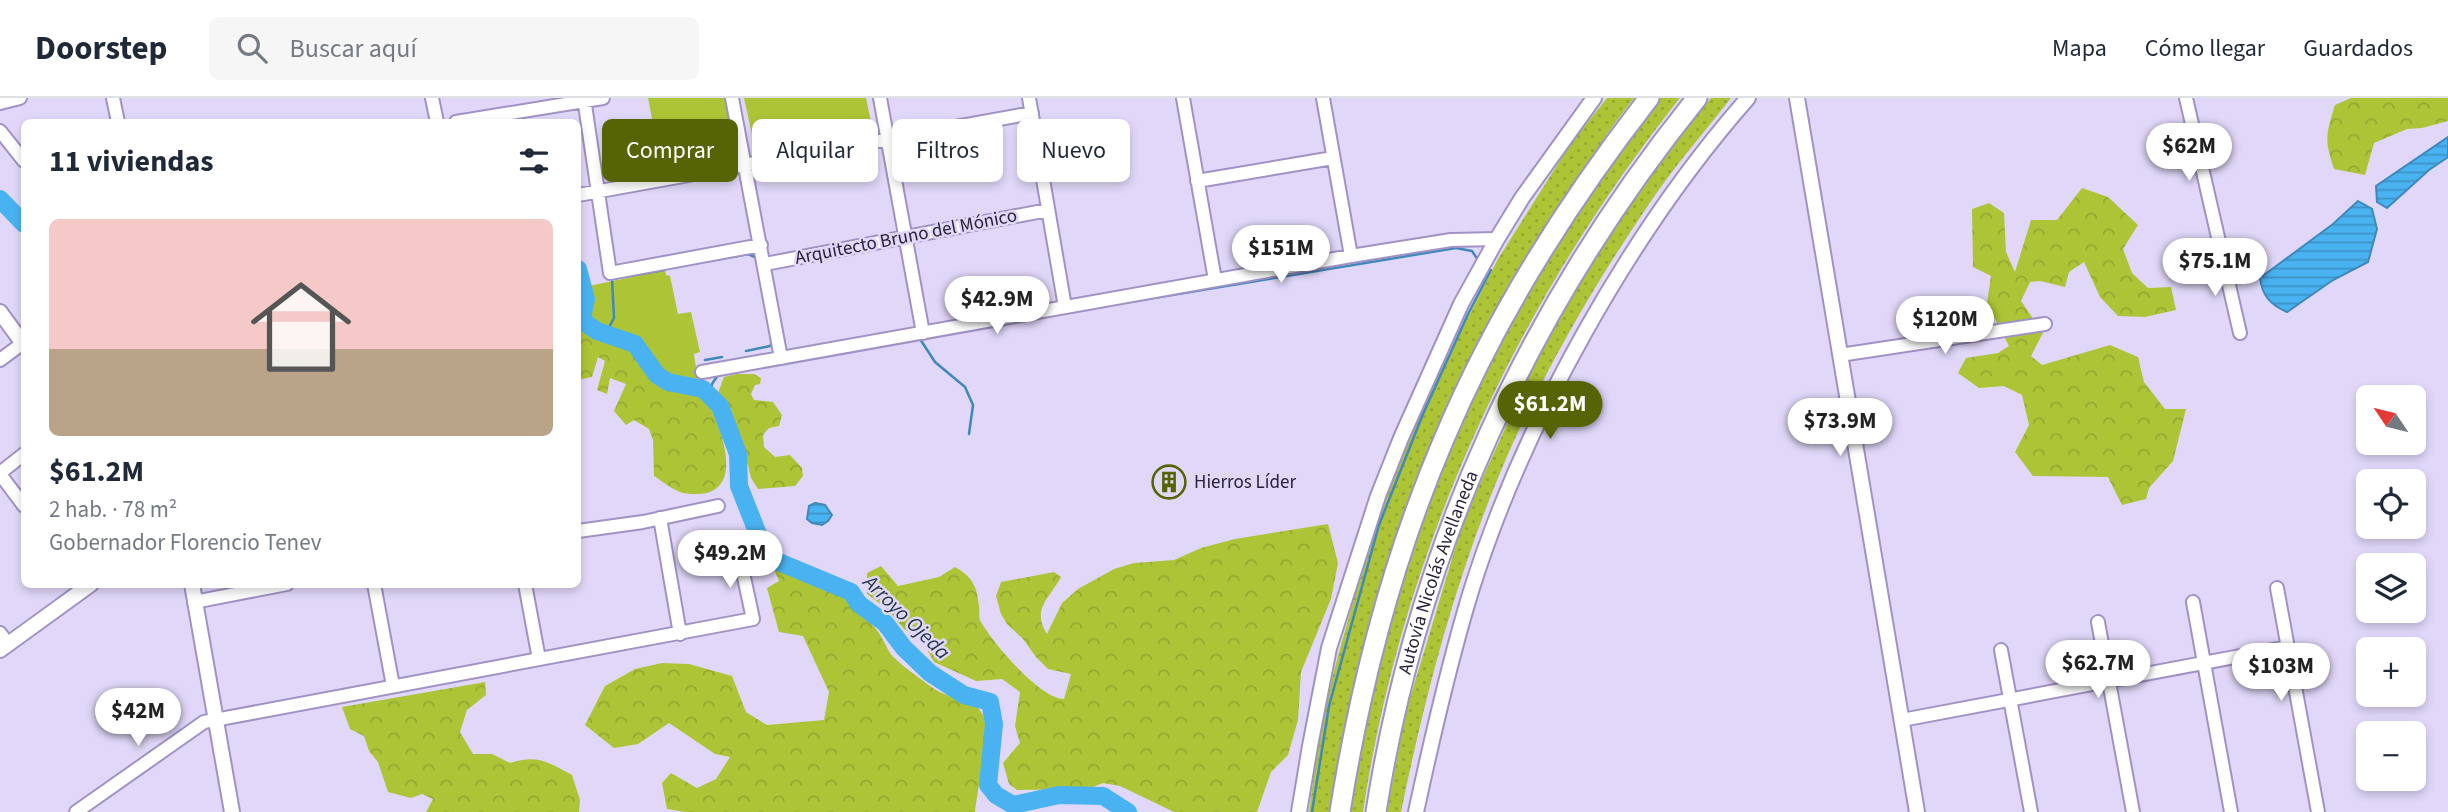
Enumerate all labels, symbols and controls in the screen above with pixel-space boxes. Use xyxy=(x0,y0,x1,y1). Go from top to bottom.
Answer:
search box xyxy=(209,17,699,80)
text: Doorstep xyxy=(35,25,167,72)
icon: search xyxy=(233,29,271,67)
text: Buscar aquí xyxy=(289,30,417,67)
text: Mapa xyxy=(2052,31,2107,66)
text: Cómo llegar xyxy=(2145,31,2265,66)
text: Guardados xyxy=(2303,31,2413,66)
chip: Comprar xyxy=(602,119,738,182)
chip: Alquilar xyxy=(752,119,878,182)
chip: Filtros xyxy=(892,119,1003,182)
chip: Nuevo xyxy=(1017,119,1130,182)
pin: $62M xyxy=(2148,123,2230,183)
text: $62M xyxy=(2162,129,2216,162)
text: 11 viviendas xyxy=(49,140,214,183)
icon: filters xyxy=(515,142,553,180)
street label: Arquitecto Bruno del Mónico xyxy=(793,202,1019,272)
pin: $151M xyxy=(1232,226,1330,285)
text: $151M xyxy=(1248,231,1314,264)
pin: $75.1M xyxy=(2158,238,2272,298)
text: $75.1M xyxy=(2178,244,2252,277)
icon: home xyxy=(238,264,364,390)
pin: $42.9M xyxy=(940,276,1054,336)
text: $42.9M xyxy=(960,282,1034,315)
pin: $120M xyxy=(1896,296,1994,356)
text: $120M xyxy=(1912,302,1978,335)
pin: $61.2M xyxy=(1493,382,1607,441)
north arrow xyxy=(2356,385,2426,455)
map controls xyxy=(2356,385,2426,791)
text: $61.2M xyxy=(1513,387,1587,420)
pin: $73.9M xyxy=(1783,398,1897,458)
text: $73.9M xyxy=(1803,404,1877,437)
text: $61.2M xyxy=(49,450,144,493)
building icon: Hierros Líder xyxy=(1150,463,1188,501)
street label: Autovía Nicolás Avellaneda xyxy=(1391,466,1485,677)
place label: Hierros Líder xyxy=(1194,469,1296,496)
button: locate xyxy=(2356,469,2426,539)
text: 2 hab. · 78 m² xyxy=(49,493,177,526)
text: Gobernador Florencio Tenev xyxy=(49,526,321,559)
pin: $49.2M xyxy=(673,531,787,590)
text: $49.2M xyxy=(693,536,767,569)
button: layers xyxy=(2356,553,2426,623)
water label: Arroyo Ojeda xyxy=(855,566,957,666)
button: + xyxy=(2356,637,2426,707)
pin: $62.7M xyxy=(2041,640,2155,700)
pin: $103M xyxy=(2232,644,2330,703)
text: $62.7M xyxy=(2061,646,2135,679)
text: $103M xyxy=(2248,649,2314,682)
pin: $42M xyxy=(97,688,179,748)
text: $42M xyxy=(111,694,165,727)
button: − xyxy=(2356,721,2426,791)

